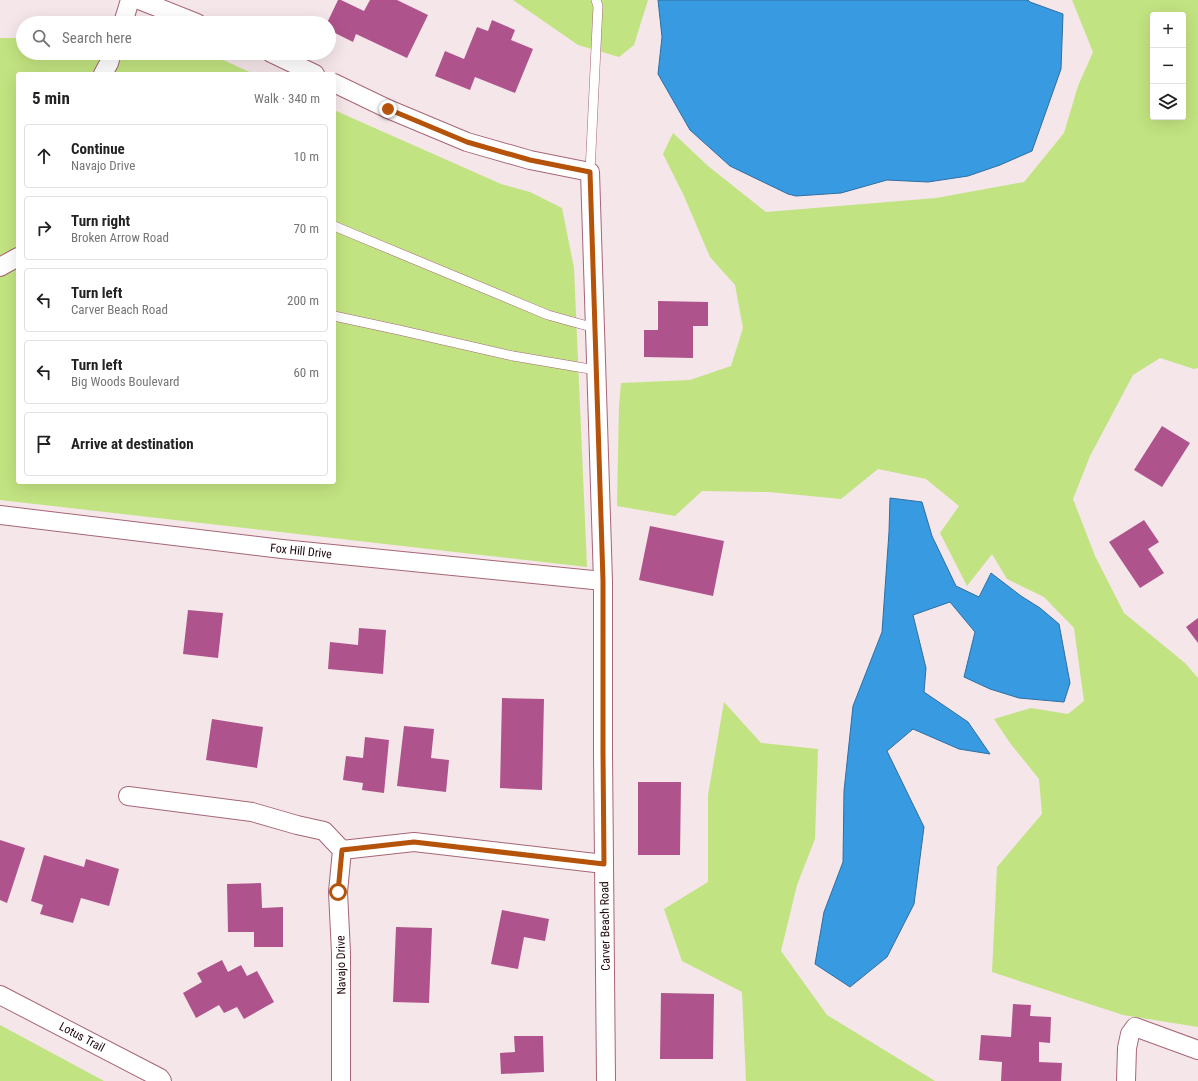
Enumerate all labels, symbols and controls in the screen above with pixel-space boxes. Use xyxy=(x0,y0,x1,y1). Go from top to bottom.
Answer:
map controls xyxy=(1150,12,1186,120)
button: + xyxy=(1150,12,1186,48)
search box xyxy=(16,16,336,60)
icon: search xyxy=(30,27,52,49)
text: Search here xyxy=(62,29,132,47)
button: − xyxy=(1150,48,1186,84)
button: layers xyxy=(1150,84,1186,120)
text: 5 min xyxy=(32,88,70,108)
text: Walk · 340 m xyxy=(254,91,320,106)
route end xyxy=(379,100,397,118)
text: Continue xyxy=(71,140,125,158)
icon: ahead xyxy=(33,145,55,167)
text: 10 m xyxy=(293,149,319,164)
text: Navajo Drive xyxy=(71,158,135,173)
text: Turn right xyxy=(71,212,130,230)
icon: right xyxy=(33,217,55,239)
text: 70 m xyxy=(293,221,319,236)
text: Broken Arrow Road xyxy=(71,230,169,245)
text: Turn left xyxy=(71,284,122,302)
icon: left xyxy=(33,289,55,311)
text: 200 m xyxy=(287,293,319,308)
text: Carver Beach Road xyxy=(71,302,168,317)
text: Turn left xyxy=(71,356,122,374)
icon: left xyxy=(33,361,55,383)
text: 60 m xyxy=(293,365,319,380)
text: Big Woods Boulevard xyxy=(71,374,179,389)
icon: arrive xyxy=(33,433,55,455)
text: Arrive at destination xyxy=(71,435,194,453)
street label: Fox Hill Drive xyxy=(269,541,333,561)
street label: Carver Beach Road xyxy=(597,881,613,971)
route start xyxy=(329,883,347,901)
street label: Navajo Drive xyxy=(333,935,349,995)
street label: Lotus Trail xyxy=(57,1019,107,1055)

